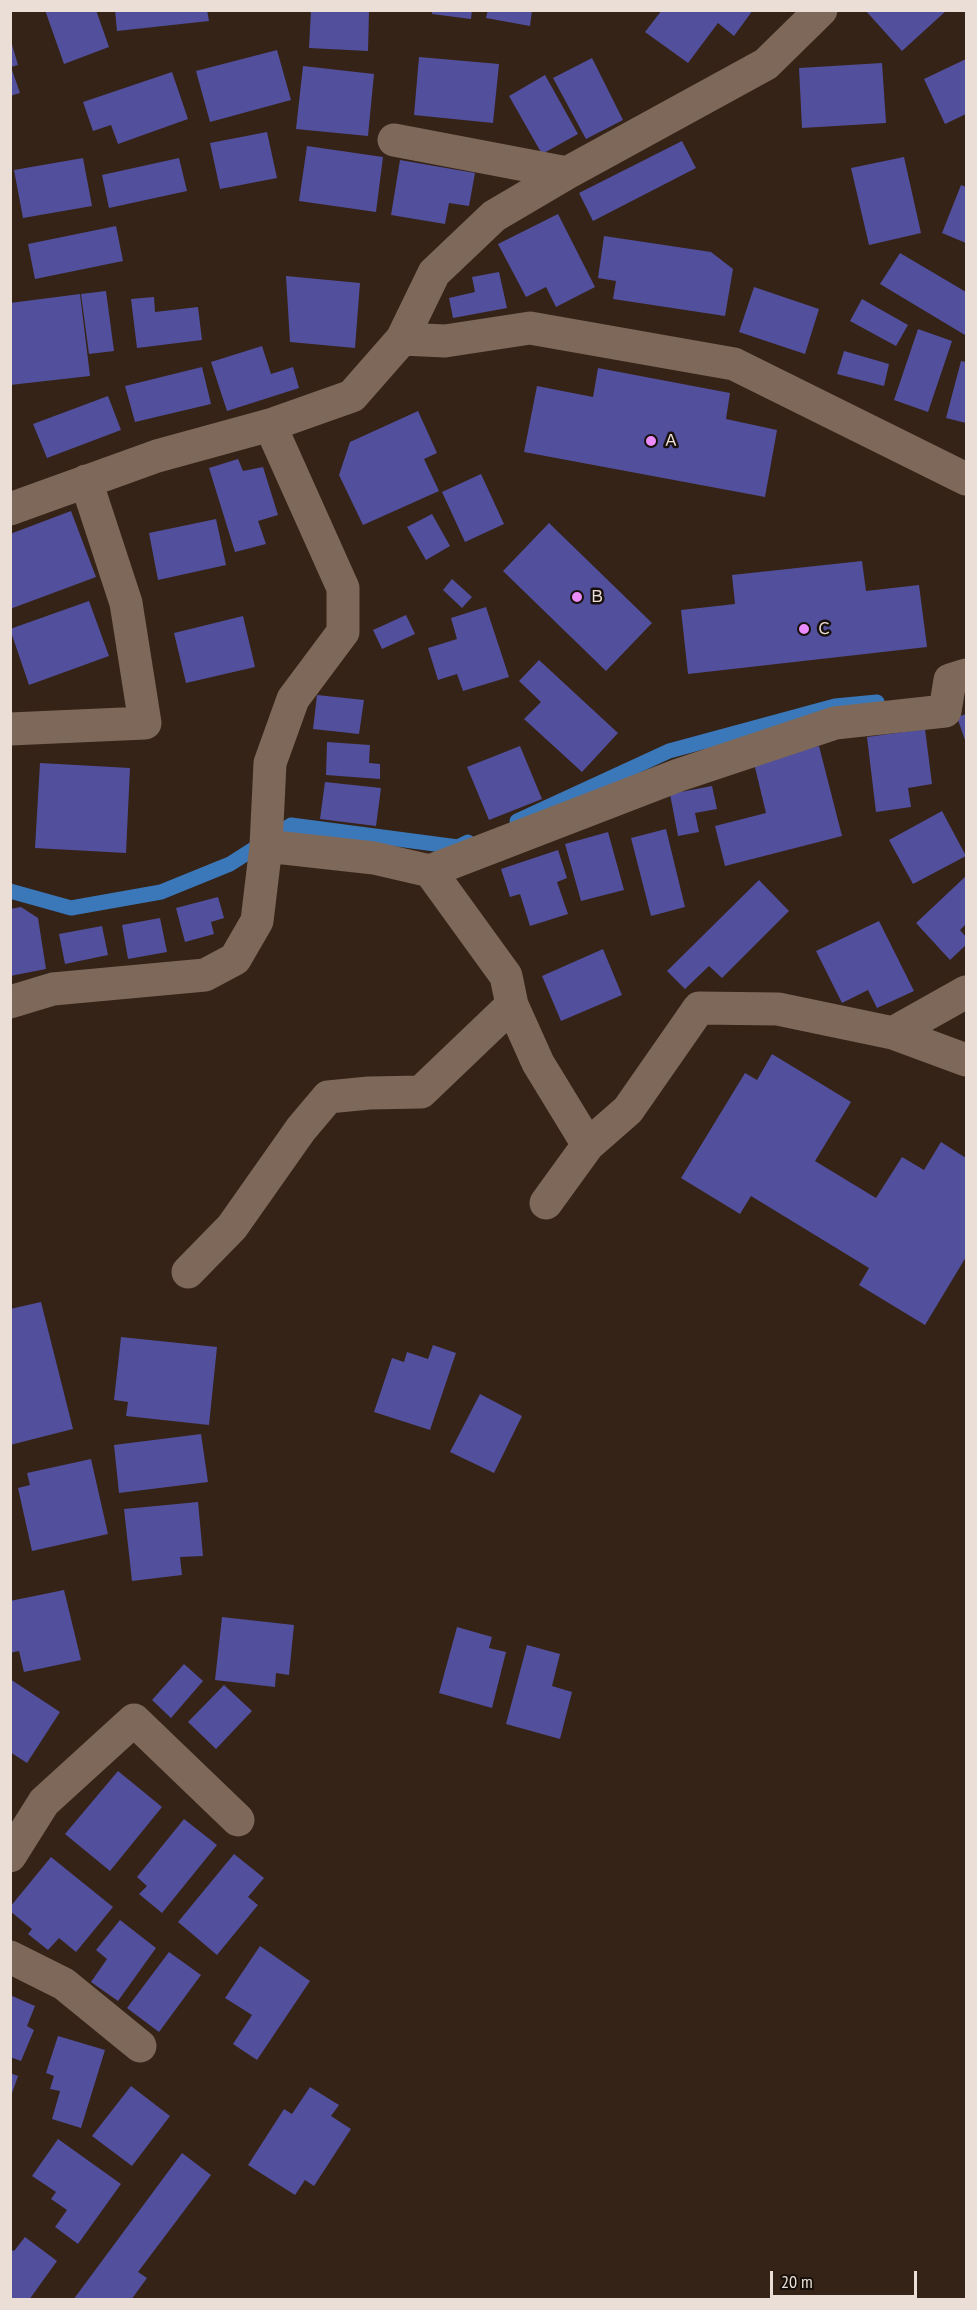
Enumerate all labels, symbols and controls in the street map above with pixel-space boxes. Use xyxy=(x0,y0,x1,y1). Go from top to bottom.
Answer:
place label: Ａ xyxy=(663,431,679,451)
marker: Ａ xyxy=(644,434,658,448)
place label: Ｂ xyxy=(589,587,605,607)
marker: Ｂ xyxy=(570,590,584,604)
place label: Ｃ xyxy=(816,619,832,639)
marker: Ｃ xyxy=(797,622,811,636)
scale bar xyxy=(773,2259,920,2297)
text: 20 m xyxy=(781,2270,813,2293)

